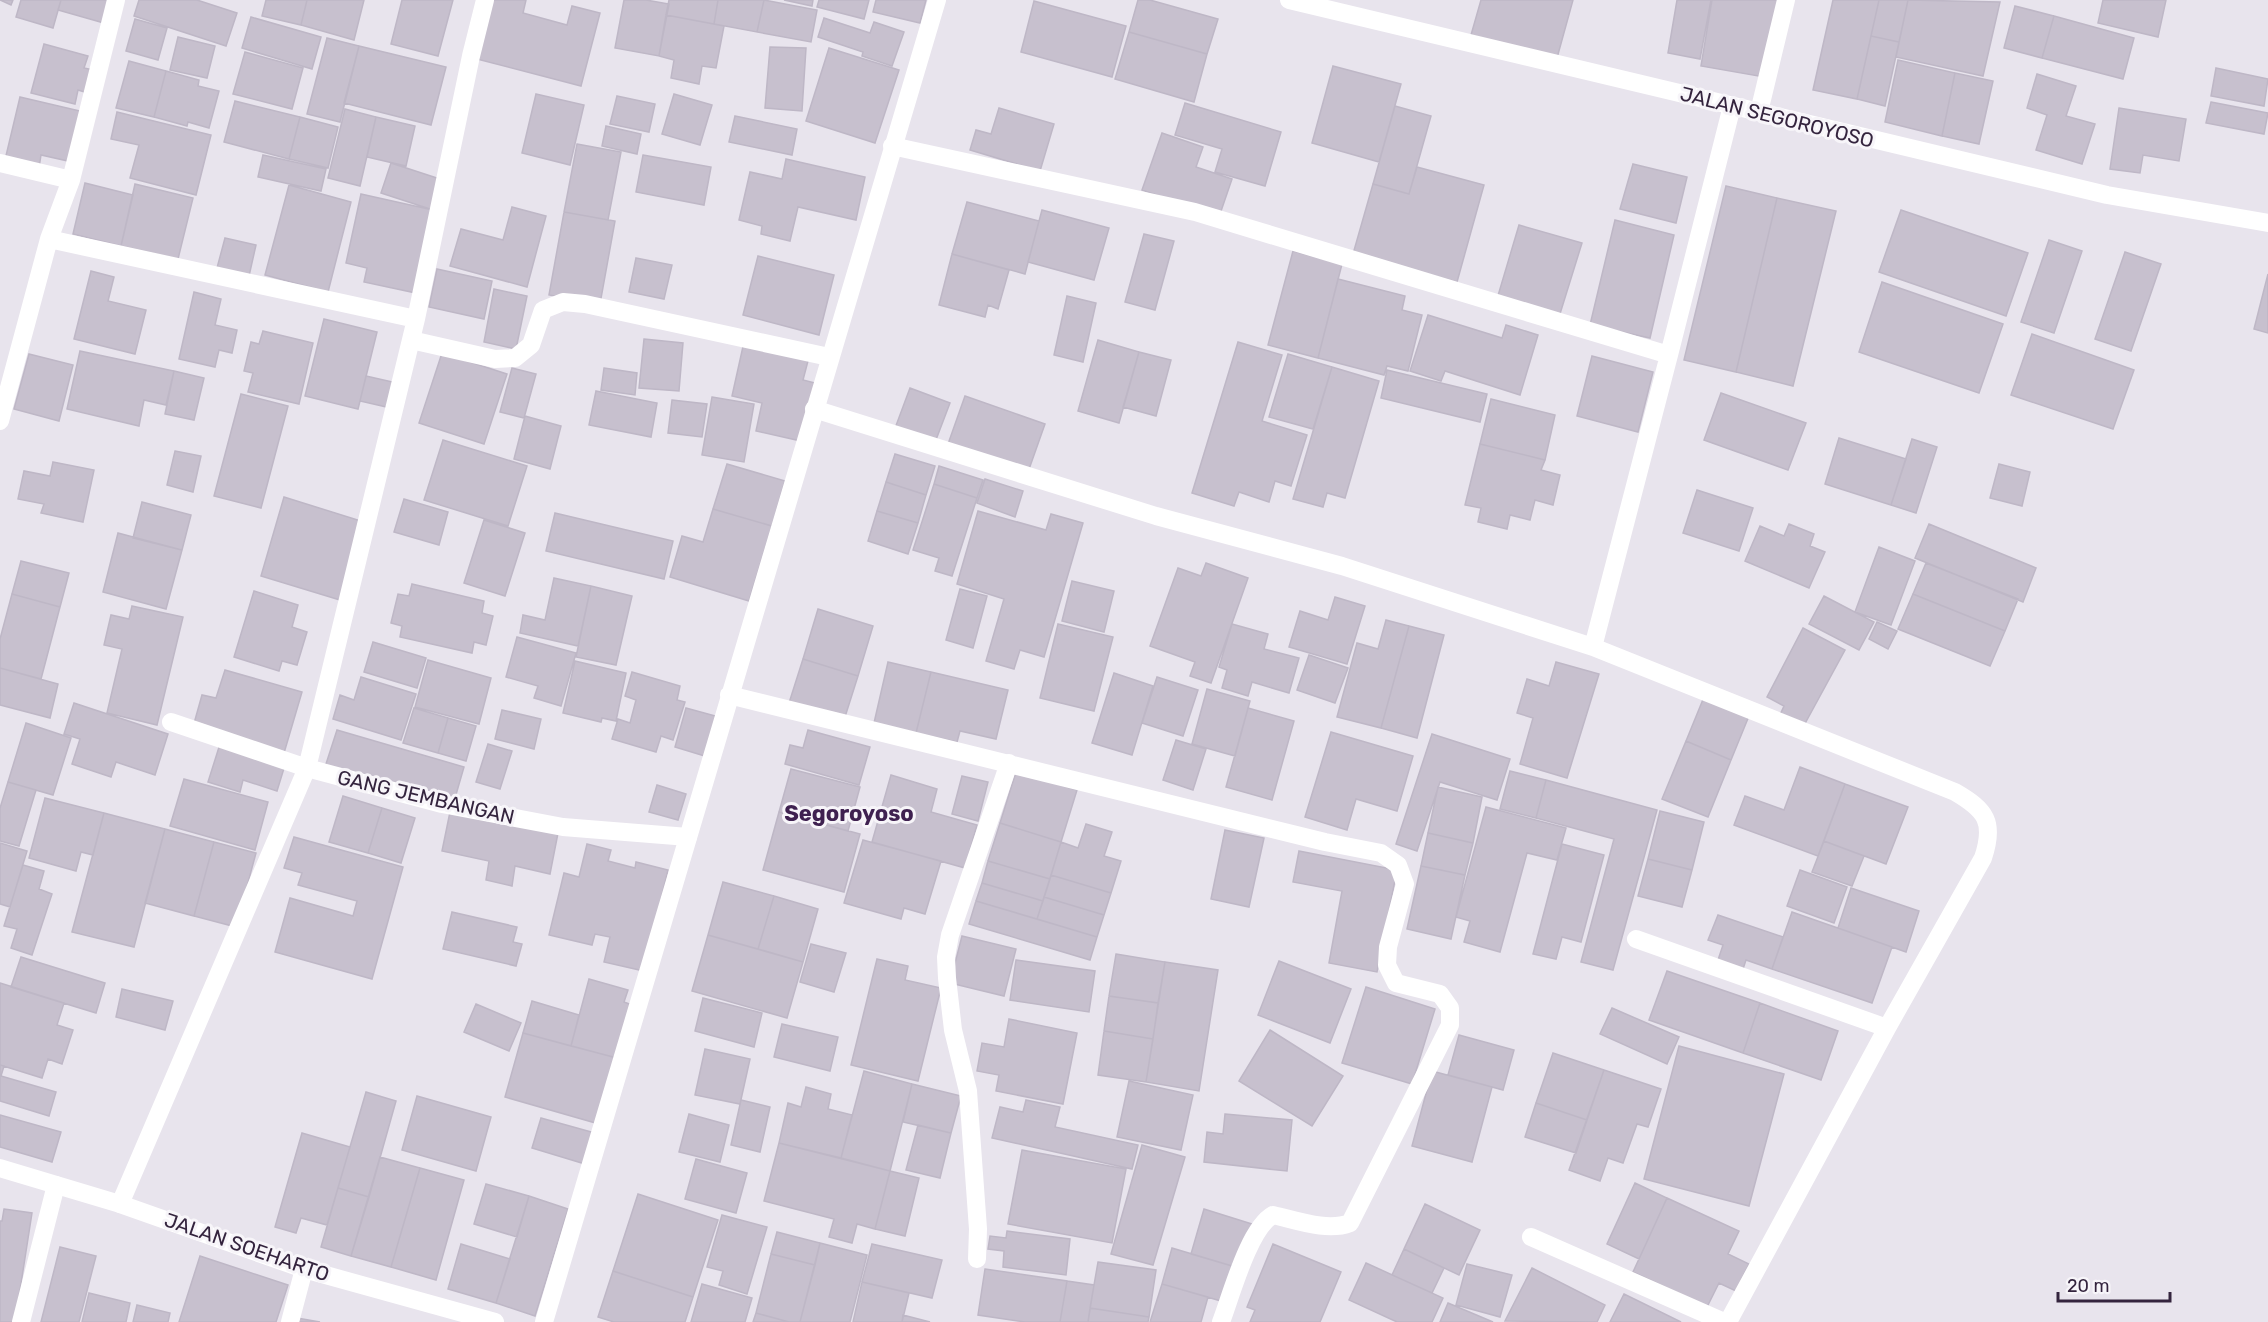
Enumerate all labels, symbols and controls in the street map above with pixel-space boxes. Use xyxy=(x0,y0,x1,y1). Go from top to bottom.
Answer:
street label: JALAN SEGOROYOSO xyxy=(1678,81,1876,153)
street label: GANG JEMBANGAN xyxy=(335,765,517,829)
district label: Segoroyoso xyxy=(784,800,914,827)
street label: JALAN SOEHARTO xyxy=(161,1208,333,1286)
scale bar xyxy=(2058,1265,2170,1303)
text: 20 m xyxy=(2067,1275,2109,1297)

